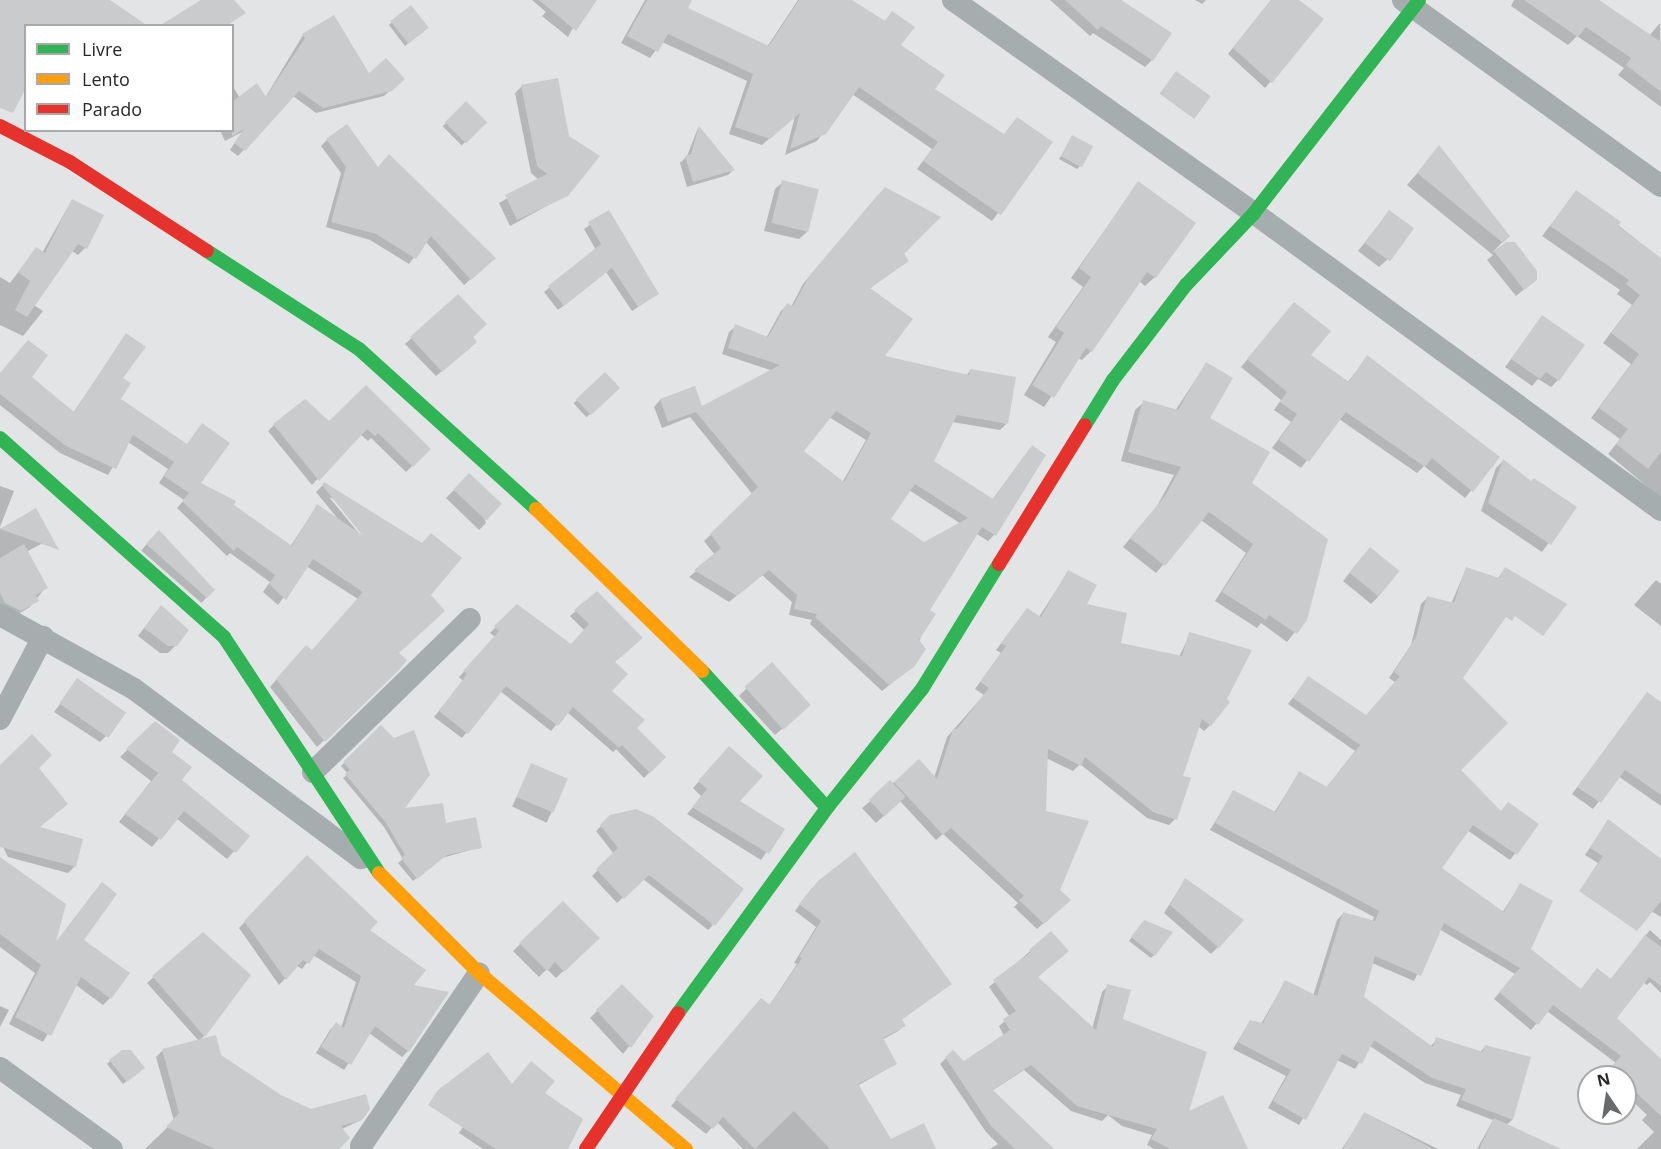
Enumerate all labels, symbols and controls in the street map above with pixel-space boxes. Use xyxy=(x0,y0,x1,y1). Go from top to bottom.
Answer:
legend xyxy=(24,24,234,132)
text: Livre xyxy=(82,37,122,61)
text: Lento xyxy=(82,67,130,91)
text: Parado xyxy=(82,97,142,121)
north arrow xyxy=(1577,1065,1637,1125)
text: N xyxy=(1595,1067,1612,1092)

